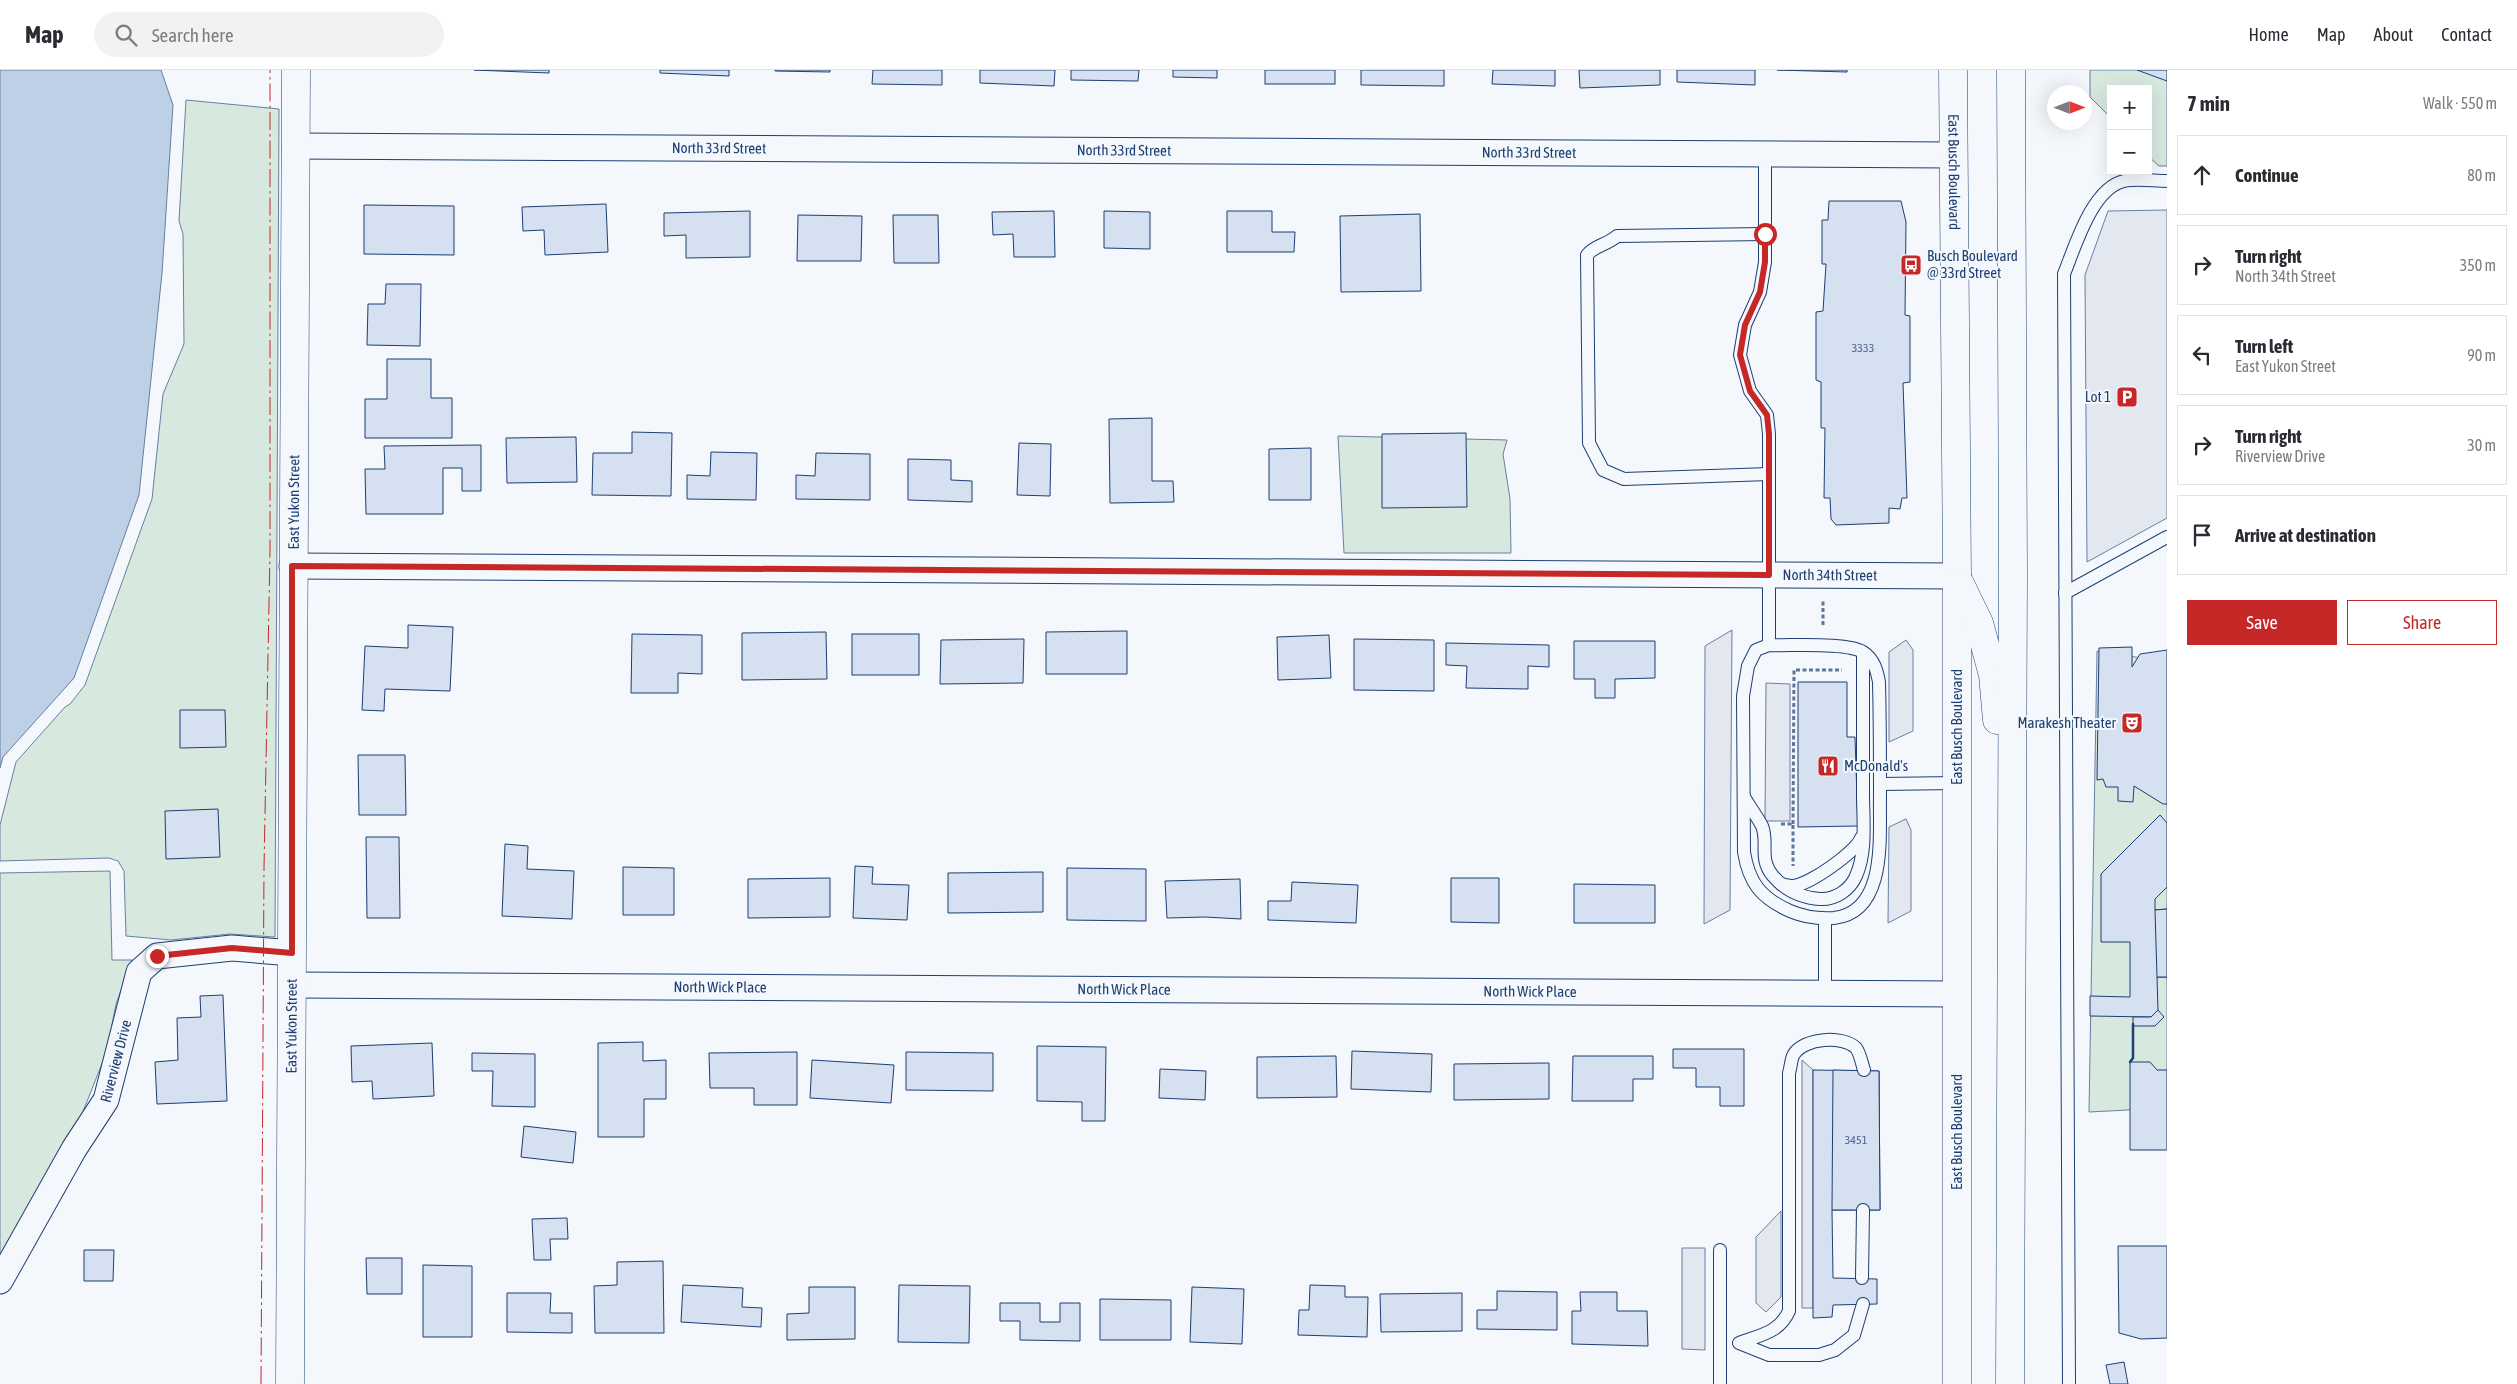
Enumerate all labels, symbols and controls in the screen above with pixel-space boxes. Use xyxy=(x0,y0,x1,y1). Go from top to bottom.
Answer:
search box xyxy=(94,12,444,57)
text: Map xyxy=(25,21,64,48)
icon: search xyxy=(112,21,140,49)
text: Search here xyxy=(152,24,234,46)
text: Home xyxy=(2249,24,2289,45)
text: Map xyxy=(2317,24,2346,45)
text: About xyxy=(2374,24,2413,45)
text: Contact xyxy=(2441,24,2492,45)
north arrow xyxy=(2047,85,2092,130)
map controls xyxy=(2107,85,2152,175)
button: + xyxy=(2107,85,2152,130)
text: 7 min xyxy=(2187,91,2230,115)
text: Walk · 550 m xyxy=(2423,94,2497,112)
street label: East Busch Boulevard xyxy=(1945,114,1963,230)
button: − xyxy=(2107,130,2152,175)
street label: North 33rd Street xyxy=(672,139,766,157)
street label: North 33rd Street xyxy=(1077,141,1171,159)
street label: North 33rd Street xyxy=(1482,143,1576,161)
icon: ahead xyxy=(2188,161,2216,189)
text: Continue xyxy=(2235,164,2299,186)
text: 80 m xyxy=(2467,166,2496,184)
route start xyxy=(1754,223,1777,246)
text: Turn right xyxy=(2235,245,2302,267)
place label: Busch Boulevard @ 33rd Street xyxy=(1927,247,2018,281)
icon: right xyxy=(2188,251,2216,279)
bus stop icon: Busch Boulevard @ 33rd Street xyxy=(1899,253,1923,277)
text: 350 m xyxy=(2460,256,2496,274)
text: North 34th Street xyxy=(2235,267,2336,285)
text: Turn left xyxy=(2235,335,2293,357)
house number: 3333 xyxy=(1852,341,1874,355)
icon: left xyxy=(2188,341,2216,369)
text: 90 m xyxy=(2467,346,2496,364)
text: East Yukon Street xyxy=(2235,357,2336,375)
parking icon: Lot 1 xyxy=(2115,385,2139,409)
place label: Lot 1 xyxy=(2085,388,2111,405)
text: Turn right xyxy=(2235,425,2302,447)
icon: right xyxy=(2188,431,2216,459)
text: 30 m xyxy=(2467,436,2496,454)
text: Riverview Drive xyxy=(2235,447,2325,465)
street label: East Yukon Street xyxy=(285,455,302,549)
icon: arrive xyxy=(2188,521,2216,549)
text: Arrive at destination xyxy=(2235,524,2376,546)
street label: North 34th Street xyxy=(1783,566,1877,584)
button: Save xyxy=(2187,600,2337,645)
button: Share xyxy=(2347,600,2497,645)
street label: East Busch Boulevard xyxy=(1948,669,1965,785)
theatre icon: Marakesh Theater xyxy=(2120,711,2144,735)
place label: Marakesh Theater xyxy=(2017,714,2117,731)
restaurant icon: McDonald's xyxy=(1816,754,1840,778)
place label: McDonald's xyxy=(1844,757,1908,774)
route end xyxy=(146,945,169,968)
street label: North Wick Place xyxy=(673,978,767,996)
street label: East Yukon Street xyxy=(282,979,300,1073)
street label: North Wick Place xyxy=(1077,980,1171,998)
street label: North Wick Place xyxy=(1483,982,1577,1000)
street label: Riverview Drive xyxy=(97,1018,134,1104)
street label: East Busch Boulevard xyxy=(1948,1074,1965,1190)
house number: 3451 xyxy=(1845,1133,1868,1147)

